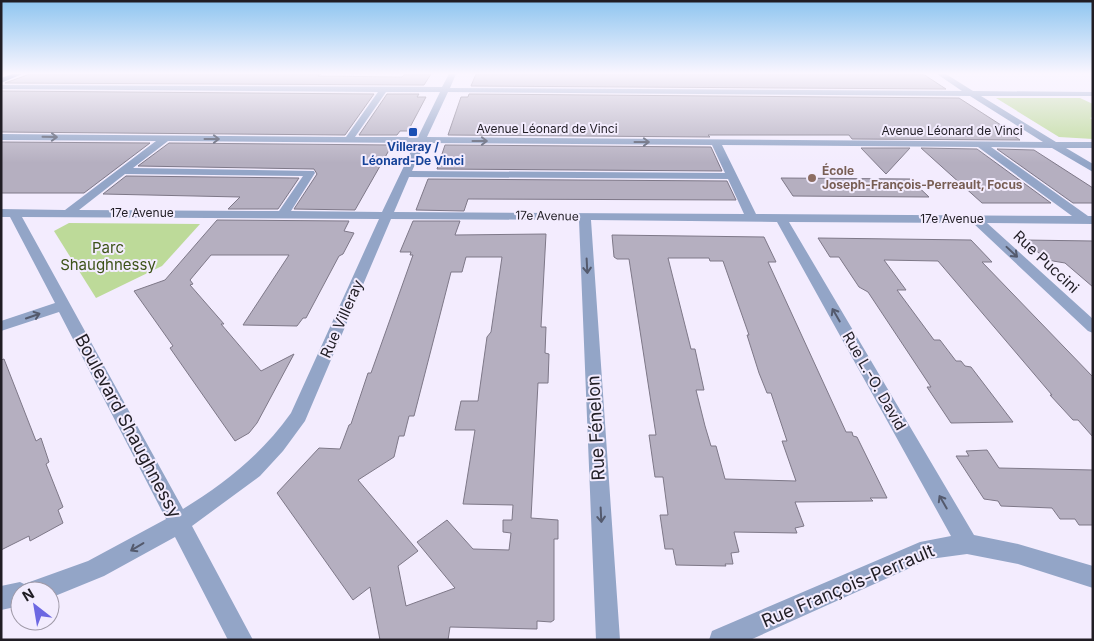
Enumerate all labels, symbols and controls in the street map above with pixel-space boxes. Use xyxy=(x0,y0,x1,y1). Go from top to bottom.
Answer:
street label: Avenue Léonard de Vinci xyxy=(476,121,618,136)
street label: Avenue Léonard de Vinci xyxy=(881,123,1023,138)
marker: Villeray / Léonard-De Vinci xyxy=(407,126,419,138)
one-way arrow xyxy=(42,132,58,142)
one-way arrow xyxy=(204,134,220,144)
one-way arrow xyxy=(472,136,488,146)
one-way arrow xyxy=(634,137,650,147)
place label: Villeray / Léonard-De Vinci xyxy=(362,139,464,168)
place label: École Joseph-François-Perreault, Focus xyxy=(822,163,1023,192)
marker: École Joseph-François-Perreault, Focus xyxy=(806,172,818,184)
street label: 17e Avenue xyxy=(110,205,174,220)
street label: 17e Avenue xyxy=(515,207,579,224)
street label: 17e Avenue xyxy=(920,211,984,226)
street label: Rue Puccini xyxy=(1009,226,1083,297)
park label: Parc Shaughnessy xyxy=(60,238,156,274)
one-way arrow xyxy=(1006,246,1018,258)
one-way arrow xyxy=(583,257,592,273)
street label: Rue Villeray xyxy=(316,276,367,361)
one-way arrow xyxy=(831,308,841,323)
one-way arrow xyxy=(25,311,40,320)
street label: Rue L.-O. David xyxy=(838,328,910,433)
street label: Boulevard Shaughnessy xyxy=(71,330,186,521)
street label: Rue Fénelon xyxy=(582,375,609,481)
one-way arrow xyxy=(937,495,947,510)
one-way arrow xyxy=(597,507,606,523)
street label: Rue François-Perrault xyxy=(758,540,937,631)
one-way arrow xyxy=(130,543,144,553)
north arrow xyxy=(10,581,60,631)
text: N xyxy=(19,584,37,604)

